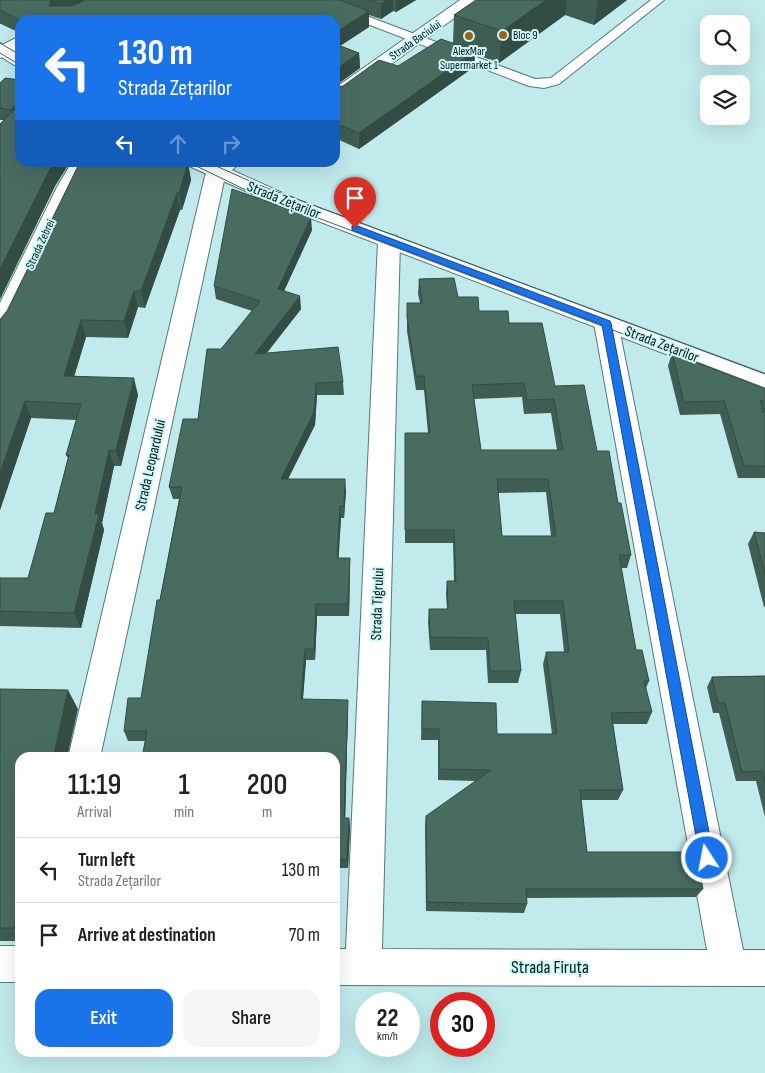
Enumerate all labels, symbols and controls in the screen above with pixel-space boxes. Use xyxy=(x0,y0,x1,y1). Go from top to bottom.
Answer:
map controls xyxy=(700,15,750,125)
button: search xyxy=(700,15,750,65)
street label: Strada Baciului xyxy=(387,17,444,64)
place label: Bloc 9 xyxy=(513,28,538,43)
marker: Bloc 9 xyxy=(497,29,509,41)
marker: AlexMar Supermarket 1 xyxy=(463,30,475,42)
text: 130 m xyxy=(118,32,193,75)
icon: left xyxy=(35,35,100,100)
place label: AlexMar Supermarket 1 xyxy=(440,44,499,73)
text: Strada Zețarilor xyxy=(118,75,232,102)
button: layers xyxy=(700,75,750,125)
icon: left xyxy=(111,130,139,158)
icon: ahead xyxy=(164,130,192,158)
icon: right xyxy=(217,130,245,158)
street label: Strada Zețarilor xyxy=(244,177,324,224)
pin xyxy=(334,177,376,228)
icon: arrive xyxy=(341,184,369,212)
street label: Strada Zebrei xyxy=(22,217,58,271)
street label: Strada Zețarilor xyxy=(622,322,702,368)
street label: Strada Leopardului xyxy=(131,417,170,513)
street label: Strada Tigrului xyxy=(367,567,388,641)
text: 11:19 xyxy=(68,767,121,803)
text: 1 xyxy=(178,767,190,803)
text: 200 xyxy=(247,767,287,803)
text: Arrival xyxy=(77,803,112,822)
text: min xyxy=(174,803,194,822)
text: m xyxy=(262,803,272,822)
position arrow xyxy=(680,831,732,883)
text: Turn left xyxy=(78,849,135,872)
icon: left xyxy=(35,856,63,884)
text: 130 m xyxy=(282,859,320,882)
text: Strada Zețarilor xyxy=(78,872,161,891)
icon: arrive xyxy=(35,921,63,949)
text: Arrive at destination xyxy=(78,924,216,947)
text: 70 m xyxy=(289,924,320,947)
street label: Strada Firuța xyxy=(511,957,589,978)
button: Exit xyxy=(35,989,173,1047)
button: Share xyxy=(183,989,320,1047)
speed limit sign: 30 xyxy=(430,992,495,1057)
text: 22 xyxy=(377,1003,398,1034)
text: km/h xyxy=(377,1029,398,1044)

